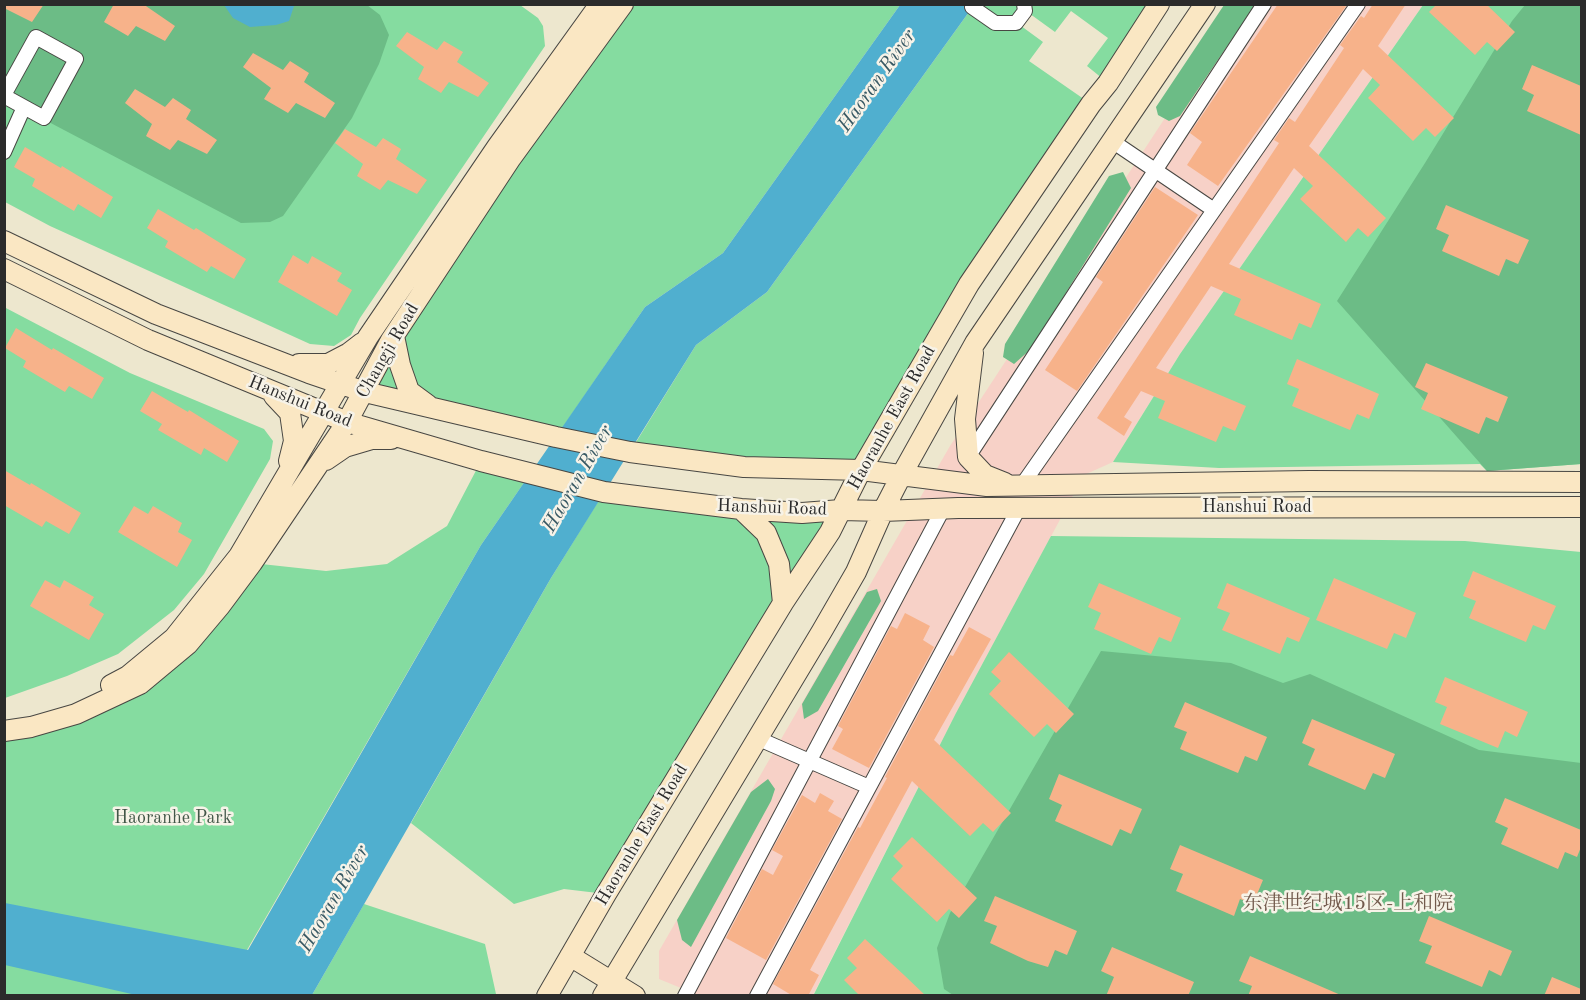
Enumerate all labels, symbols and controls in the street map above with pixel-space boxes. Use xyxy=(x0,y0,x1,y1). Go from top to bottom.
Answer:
water label: Haoran River xyxy=(833,25,921,137)
street label: Changji Road xyxy=(352,300,424,402)
street label: Haoranhe East Road xyxy=(843,342,941,494)
street label: Hanshui Road xyxy=(245,371,355,433)
water label: Haoran River xyxy=(538,421,618,537)
street label: Hanshui Road xyxy=(717,495,827,521)
street label: Hanshui Road xyxy=(1202,496,1312,518)
street label: Haoranhe East Road xyxy=(591,760,693,910)
park label: Haoranhe Park xyxy=(114,807,232,829)
water label: Haoran River xyxy=(294,841,374,957)
district label: 东津世纪城15区-上和院 xyxy=(1243,892,1453,916)

